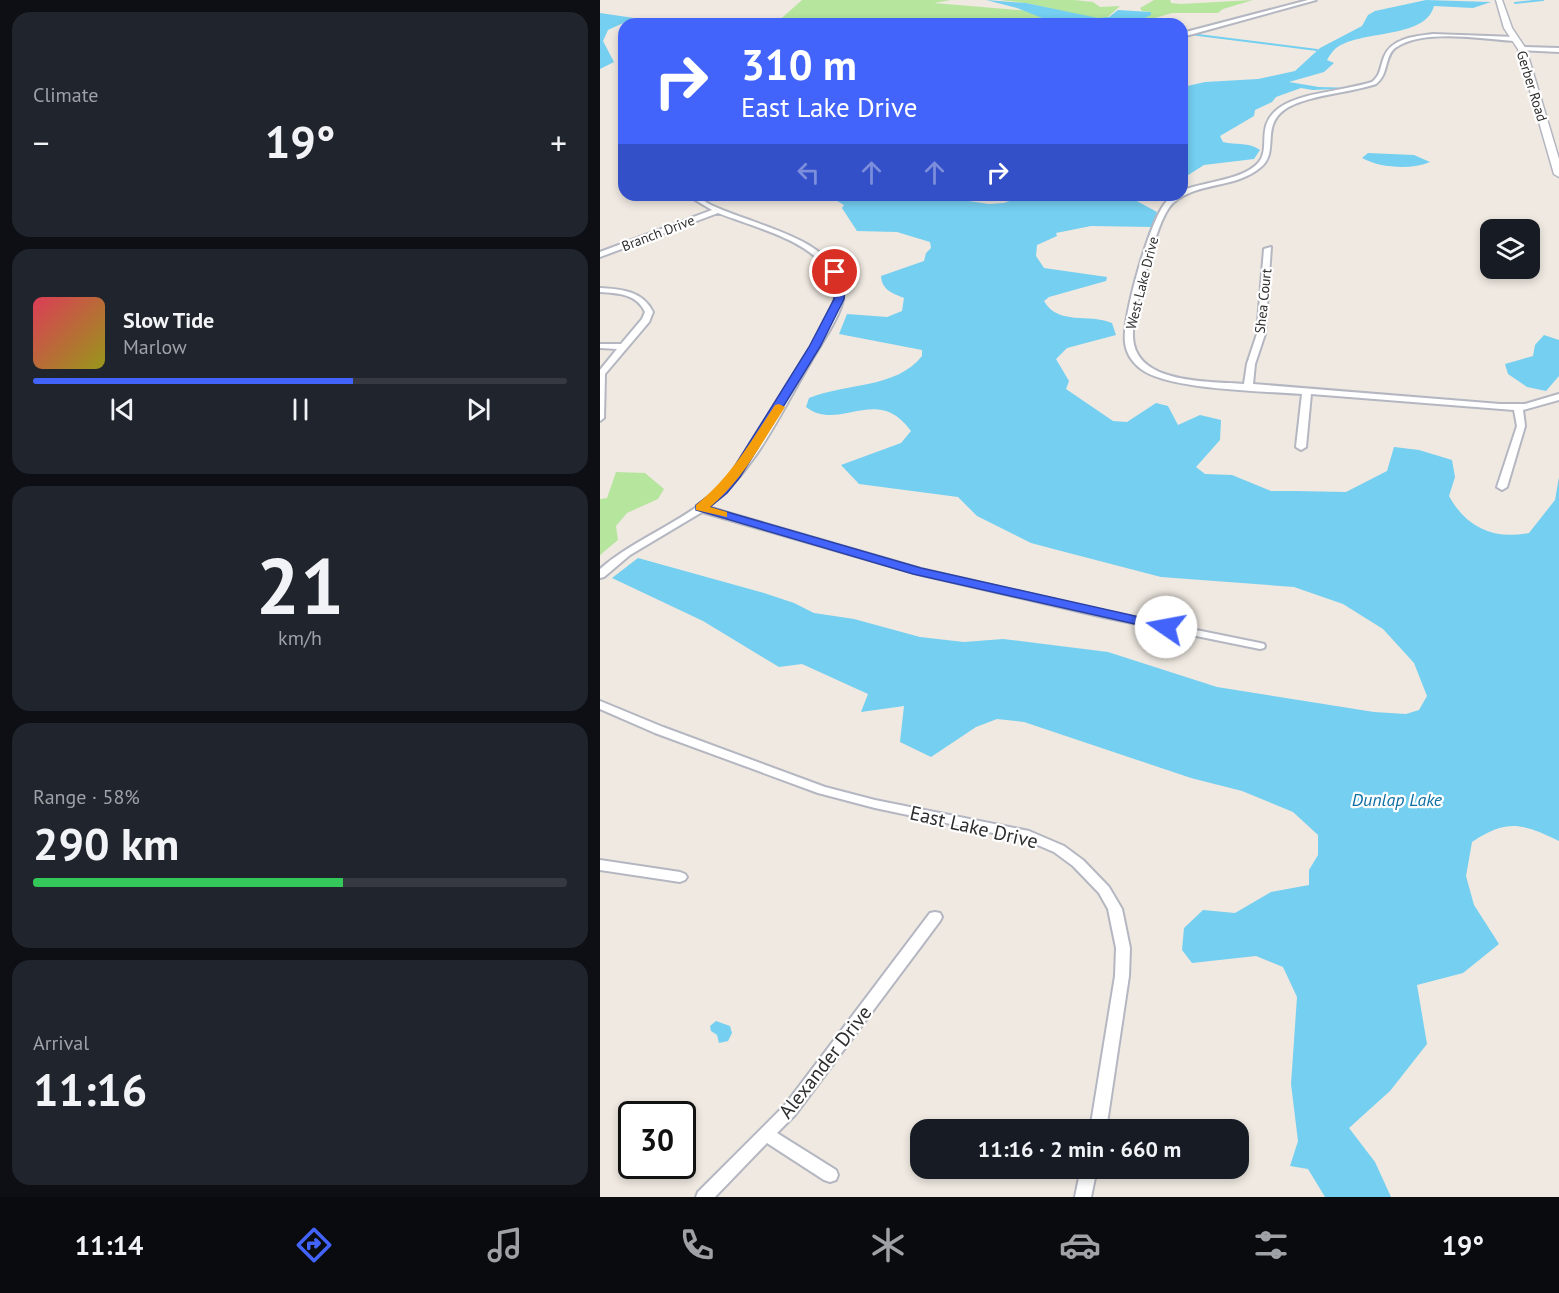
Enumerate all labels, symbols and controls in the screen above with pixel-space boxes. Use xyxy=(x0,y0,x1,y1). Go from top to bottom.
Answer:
text: 310 m xyxy=(741,37,857,92)
icon: right xyxy=(642,42,720,120)
street label: Gerber Road xyxy=(1513,48,1551,124)
text: Climate xyxy=(33,82,99,108)
text: East Lake Drive xyxy=(741,90,917,124)
text: 19° xyxy=(265,112,335,170)
text: − xyxy=(33,121,50,164)
text: + xyxy=(550,121,567,164)
icon: left xyxy=(792,156,825,189)
icon: ahead xyxy=(855,156,888,189)
icon: ahead xyxy=(918,156,951,189)
icon: right xyxy=(981,156,1014,189)
street label: Branch Drive xyxy=(619,211,697,255)
map controls xyxy=(1480,219,1540,279)
button: layers xyxy=(1480,219,1540,279)
street label: West Lake Drive xyxy=(1122,235,1162,331)
pin xyxy=(809,246,860,297)
icon: arrive xyxy=(818,255,851,288)
street label: Shea Court xyxy=(1251,267,1275,334)
text: Slow Tide xyxy=(123,306,214,334)
text: Marlow xyxy=(123,334,187,360)
icon: previous xyxy=(106,393,139,426)
icon: pause xyxy=(284,393,317,426)
icon: next xyxy=(462,393,495,426)
text: 21 xyxy=(256,535,344,636)
position arrow xyxy=(1134,595,1198,659)
text: km/h xyxy=(278,625,322,651)
text: Range · 58% xyxy=(33,784,140,810)
water label: Dunlap Lake xyxy=(1352,788,1443,811)
street label: East Lake Drive xyxy=(907,800,1041,854)
text: 290 km xyxy=(33,814,179,872)
street label: Alexander Drive xyxy=(773,1000,877,1124)
text: Arrival xyxy=(33,1030,89,1056)
text: 11:16 xyxy=(33,1060,147,1118)
speed limit sign: 30 xyxy=(618,1101,696,1179)
text: 11:16 · 2 min · 660 m xyxy=(978,1135,1181,1163)
icon: directions xyxy=(293,1224,335,1266)
icon: music xyxy=(484,1224,526,1266)
icon: phone xyxy=(676,1224,718,1266)
icon: climate xyxy=(867,1224,909,1266)
icon: car xyxy=(1059,1224,1101,1266)
icon: filters xyxy=(1250,1224,1292,1266)
text: 11:14 xyxy=(75,1228,143,1262)
text: 19° xyxy=(1442,1228,1484,1262)

